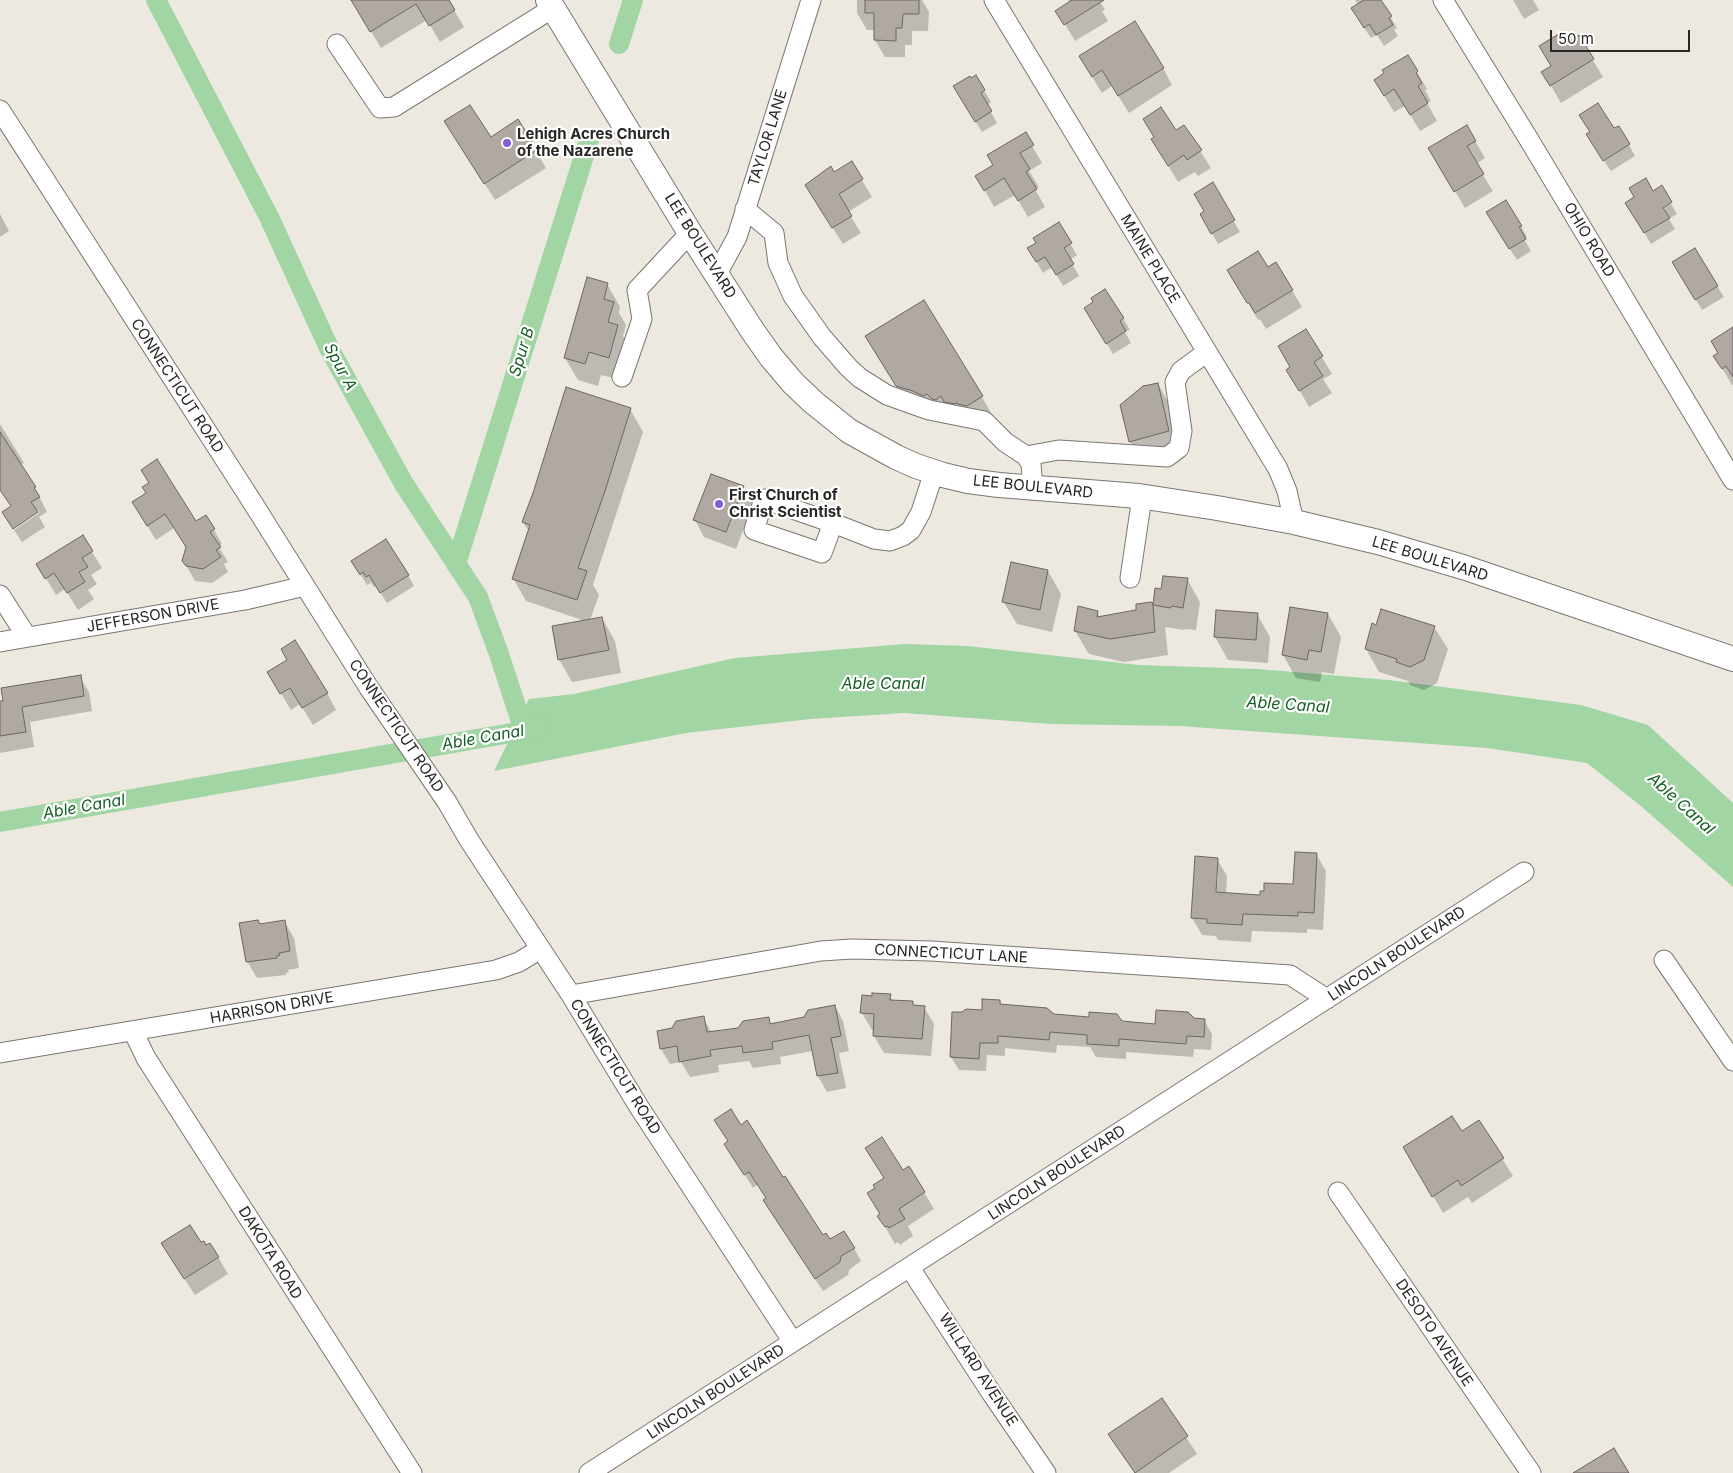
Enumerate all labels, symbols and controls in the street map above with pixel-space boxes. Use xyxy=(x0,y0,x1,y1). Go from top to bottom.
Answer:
scale bar xyxy=(1553,20,1693,52)
text: 50 m xyxy=(1558,29,1594,48)
street label: TAYLOR LANE xyxy=(745,87,791,189)
place label: Lehigh Acres Church of the Nazarene xyxy=(517,125,670,160)
marker: Lehigh Acres Church of the Nazarene xyxy=(501,137,513,149)
street label: LEE BOULEVARD xyxy=(660,190,740,302)
street label: OHIO ROAD xyxy=(1560,199,1618,281)
street label: MAINE PLACE xyxy=(1116,211,1184,307)
street label: CONNECTICUT ROAD xyxy=(127,315,227,457)
water label: Spur B xyxy=(505,325,539,379)
water label: Spur A xyxy=(320,340,360,394)
street label: LEE BOULEVARD xyxy=(972,472,1094,502)
place label: First Church of Christ Scientist xyxy=(729,486,842,521)
marker: First Church of Christ Scientist xyxy=(713,498,725,510)
street label: LEE BOULEVARD xyxy=(1370,533,1490,585)
street label: JEFFERSON DRIVE xyxy=(85,595,221,637)
street label: CONNECTICUT ROAD xyxy=(345,656,447,796)
water label: Able Canal xyxy=(841,674,925,694)
water label: Able Canal xyxy=(1246,693,1330,717)
water label: Able Canal xyxy=(440,721,526,755)
water label: Able Canal xyxy=(1644,769,1718,839)
water label: Able Canal xyxy=(41,790,127,824)
street label: LINCOLN BOULEVARD xyxy=(1325,903,1469,1005)
street label: CONNECTICUT LANE xyxy=(874,941,1028,967)
street label: HARRISON DRIVE xyxy=(209,988,335,1028)
street label: CONNECTICUT ROAD xyxy=(566,996,664,1138)
street label: LINCOLN BOULEVARD xyxy=(985,1122,1129,1224)
street label: DAKOTA ROAD xyxy=(234,1203,306,1303)
street label: DESOTO AVENUE xyxy=(1391,1276,1477,1390)
street label: WILLARD AVENUE xyxy=(935,1310,1021,1430)
street label: LINCOLN BOULEVARD xyxy=(644,1341,788,1443)

